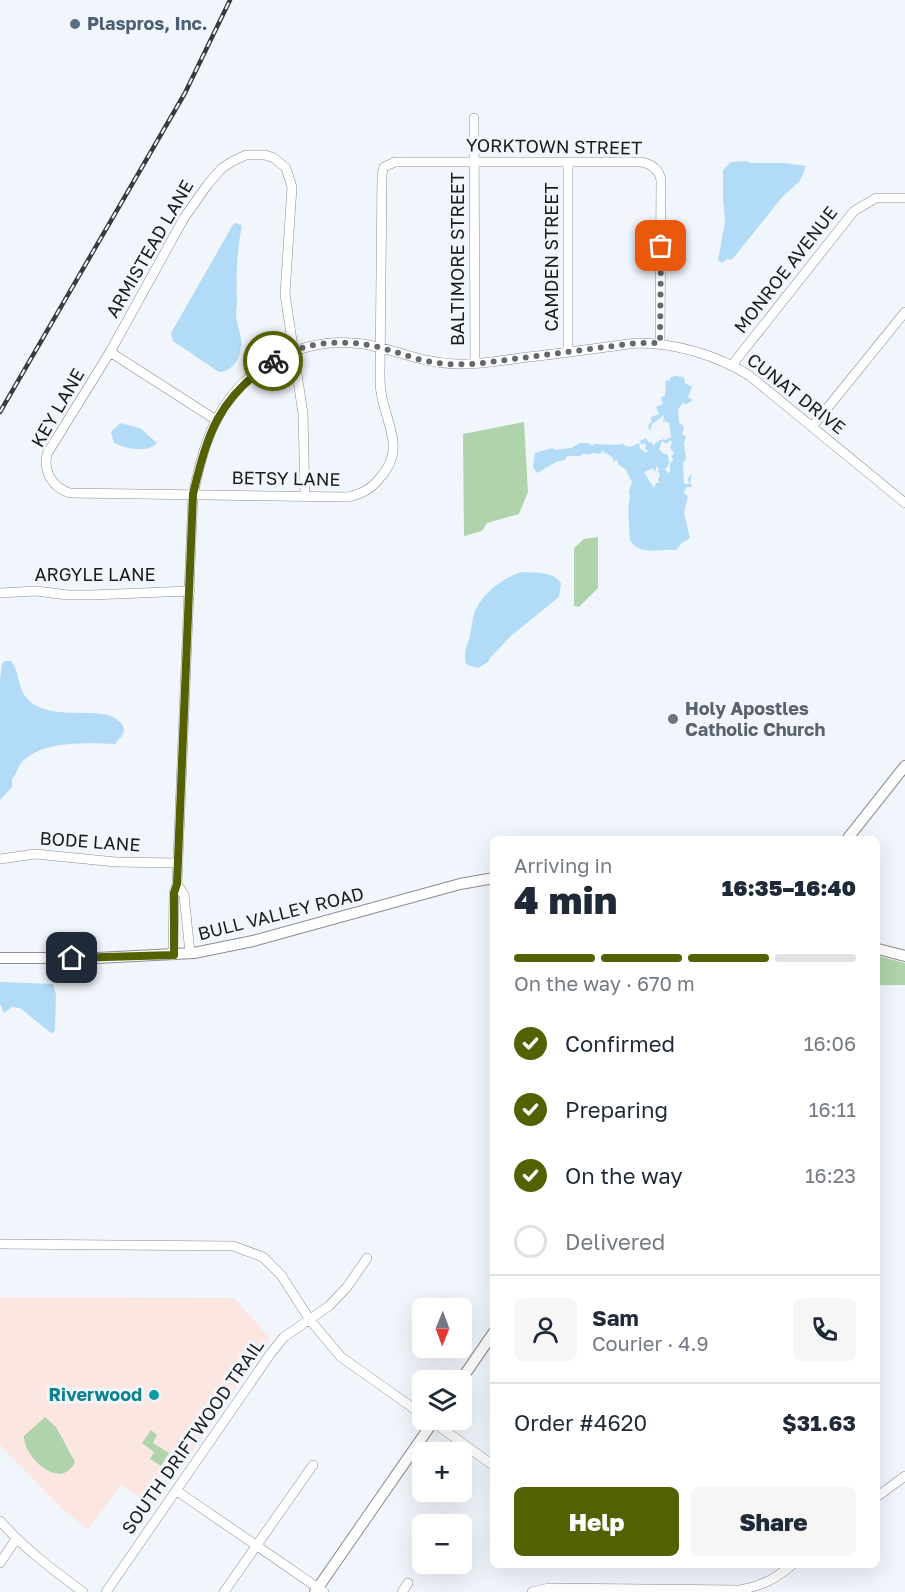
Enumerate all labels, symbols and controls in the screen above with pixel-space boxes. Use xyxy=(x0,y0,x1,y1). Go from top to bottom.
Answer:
place label: Plaspros, Inc. xyxy=(87,12,207,34)
marker: Plaspros, Inc. xyxy=(68,17,82,31)
street label: YORKTOWN STREET xyxy=(466,133,642,159)
street label: BALTIMORE STREET xyxy=(446,172,468,346)
street label: ARMISTEAD LANE xyxy=(101,176,198,321)
street label: CAMDEN STREET xyxy=(540,182,562,332)
street label: MONROE AVENUE xyxy=(729,202,842,337)
pin xyxy=(635,220,686,271)
icon: bag xyxy=(644,229,677,262)
courier xyxy=(243,331,303,391)
icon: bike xyxy=(257,345,290,378)
street label: CUNAT DRIVE xyxy=(743,348,850,438)
street label: KEY LANE xyxy=(26,364,88,451)
street label: BETSY LANE xyxy=(231,466,341,490)
street label: ARGYLE LANE xyxy=(34,563,156,585)
place label: Holy Apostles Catholic Church xyxy=(685,697,825,740)
marker: Holy Apostles Catholic Church xyxy=(666,712,680,726)
street label: BODE LANE xyxy=(39,827,141,855)
text: Arriving in xyxy=(514,853,612,877)
text: 16:35–16:40 xyxy=(722,874,856,901)
text: 4 min xyxy=(514,876,617,923)
street label: BULL VALLEY ROAD xyxy=(195,882,366,944)
pin xyxy=(46,932,97,983)
icon: home xyxy=(55,941,88,974)
text: On the way · 670 m xyxy=(514,971,695,995)
icon: check xyxy=(514,1027,547,1060)
text: Confirmed xyxy=(565,1030,675,1057)
text: 16:06 xyxy=(804,1031,856,1055)
icon: check xyxy=(514,1093,547,1126)
text: Preparing xyxy=(565,1096,668,1123)
text: 16:11 xyxy=(809,1097,856,1121)
icon: check xyxy=(514,1159,547,1192)
text: On the way xyxy=(565,1162,683,1189)
text: 16:23 xyxy=(805,1163,856,1187)
text: Delivered xyxy=(565,1228,665,1255)
north arrow xyxy=(412,1298,472,1358)
map controls xyxy=(412,1298,472,1574)
button: person xyxy=(514,1298,577,1361)
button: phone xyxy=(793,1298,856,1361)
text: Sam xyxy=(592,1304,639,1331)
text: Courier · 4.9 xyxy=(592,1331,709,1355)
street label: SOUTH DRIFTWOOD TRAIL xyxy=(116,1335,268,1538)
button: layers xyxy=(412,1370,472,1430)
place label: Riverwood xyxy=(49,1383,142,1405)
marker: Riverwood xyxy=(147,1388,161,1402)
text: Order #4620 xyxy=(514,1409,647,1436)
text: $31.63 xyxy=(782,1409,856,1436)
button: + xyxy=(412,1442,472,1502)
button: Help xyxy=(514,1487,679,1556)
button: Share xyxy=(691,1487,856,1556)
button: − xyxy=(412,1514,472,1574)

